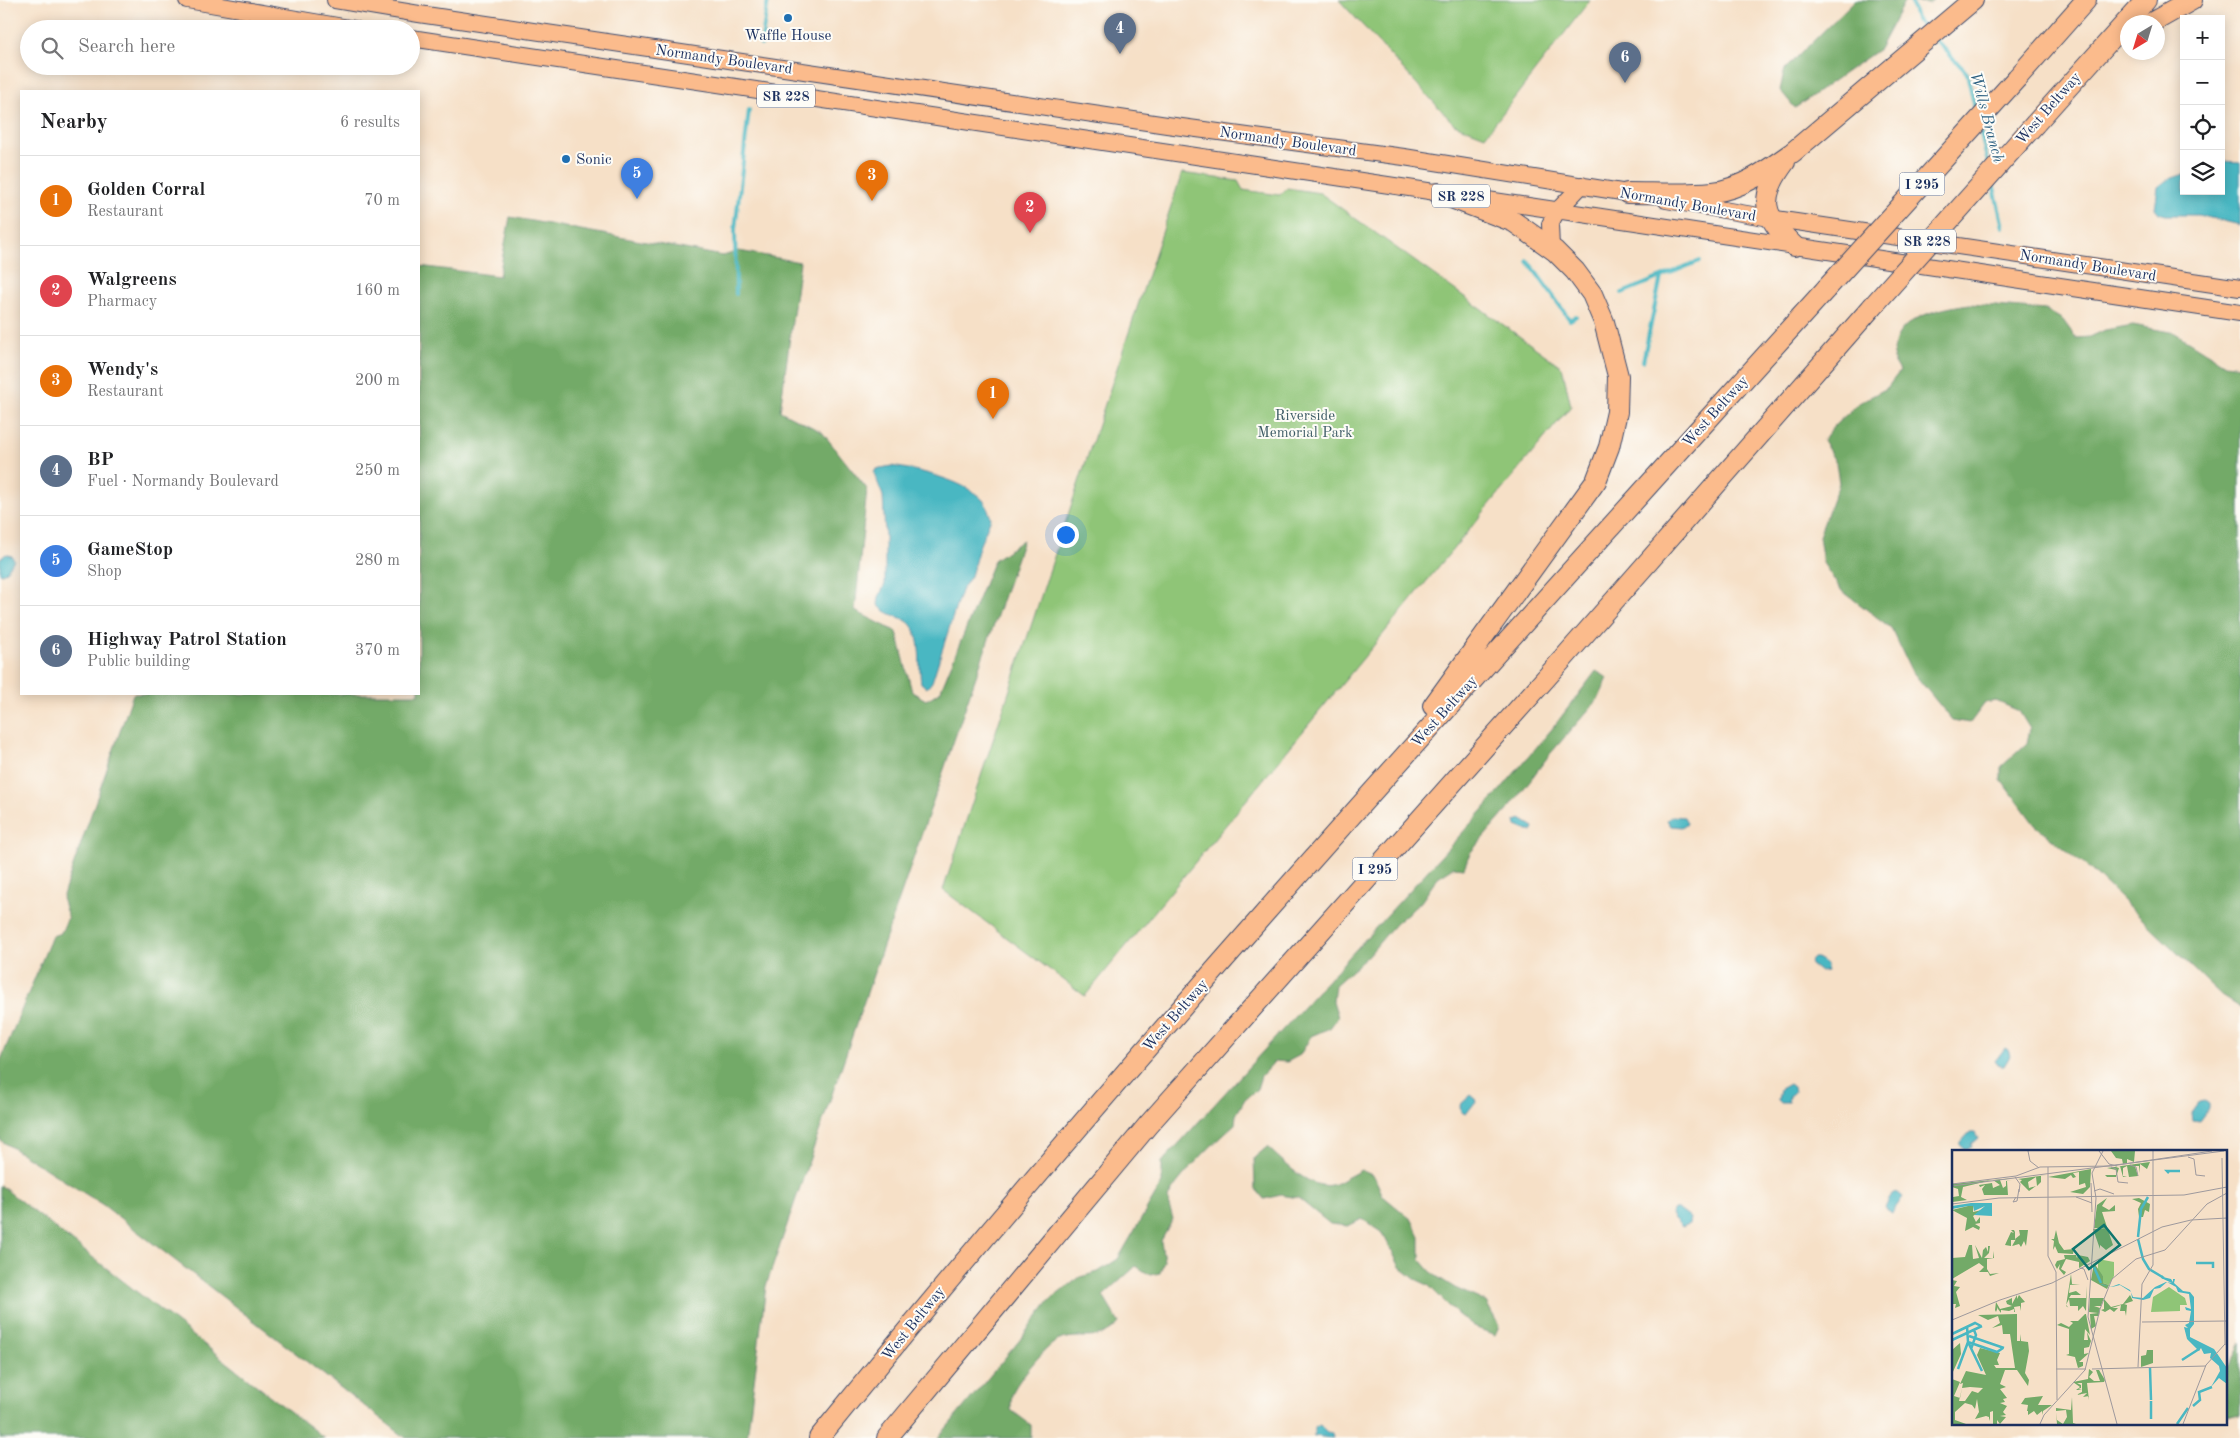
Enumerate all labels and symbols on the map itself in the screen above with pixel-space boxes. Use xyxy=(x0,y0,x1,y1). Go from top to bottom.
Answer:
marker: Waffle House xyxy=(782,12,794,24)
pin: 4 xyxy=(1104,13,1136,54)
north arrow xyxy=(2120,15,2165,60)
place label: Waffle House xyxy=(745,29,832,44)
pin: 6 xyxy=(1609,42,1641,83)
street label: Normandy Boulevard xyxy=(654,43,793,78)
water label: Wills Branch xyxy=(1966,70,2006,165)
street label: West Beltway xyxy=(2014,70,2084,148)
road number: SR 228 xyxy=(757,84,815,108)
street label: Normandy Boulevard xyxy=(1218,125,1357,160)
marker: Sonic xyxy=(560,153,572,165)
place label: Sonic xyxy=(576,153,612,168)
pin: 5 xyxy=(621,158,653,199)
pin: 3 xyxy=(856,160,888,201)
road number: I 295 xyxy=(1900,172,1944,195)
road number: SR 228 xyxy=(1432,185,1490,208)
street label: Normandy Boulevard xyxy=(1618,186,1757,225)
pin: 2 xyxy=(1014,192,1046,233)
road number: SR 228 xyxy=(1898,230,1956,252)
street label: Normandy Boulevard xyxy=(2018,248,2157,285)
street label: West Beltway xyxy=(1680,373,1752,451)
pin: 1 xyxy=(977,378,1009,419)
park label: Riverside Memorial Park xyxy=(1257,409,1353,441)
your location xyxy=(1053,522,1079,548)
street label: West Beltway xyxy=(1409,673,1481,751)
road number: I 295 xyxy=(1352,858,1398,881)
street label: West Beltway xyxy=(1141,977,1211,1055)
inset map xyxy=(1952,1150,2228,1426)
street label: West Beltway xyxy=(880,1284,948,1364)

